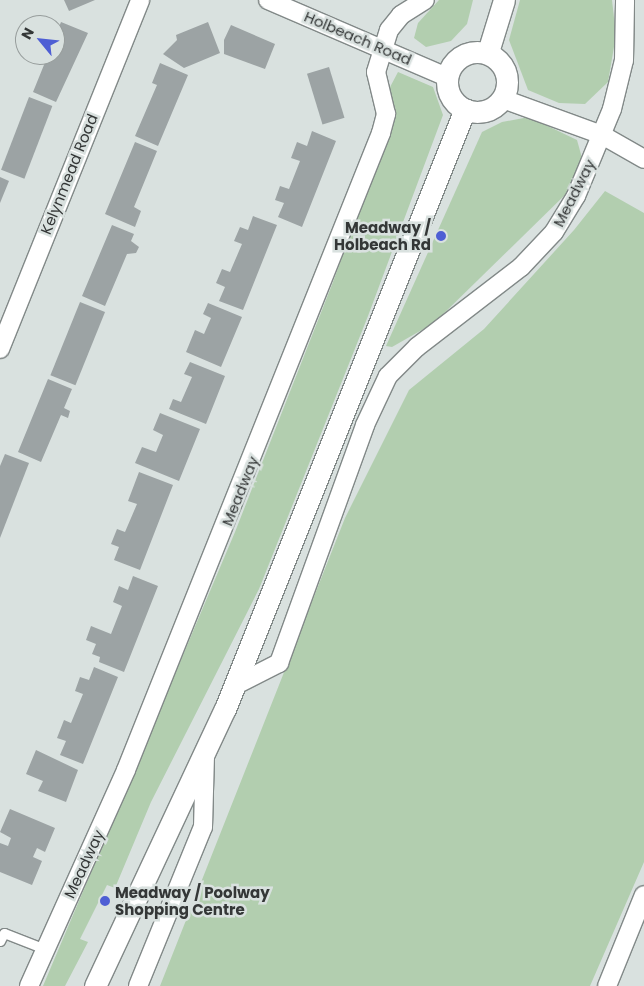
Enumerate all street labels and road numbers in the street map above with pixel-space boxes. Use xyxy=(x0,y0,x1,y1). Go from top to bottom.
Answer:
street label: Holbeach Road xyxy=(302,7,414,69)
street label: Kelynmead Road xyxy=(37,111,101,237)
street label: Meadway xyxy=(549,156,599,230)
street label: Meadway xyxy=(218,454,262,528)
street label: Meadway xyxy=(60,827,108,901)

